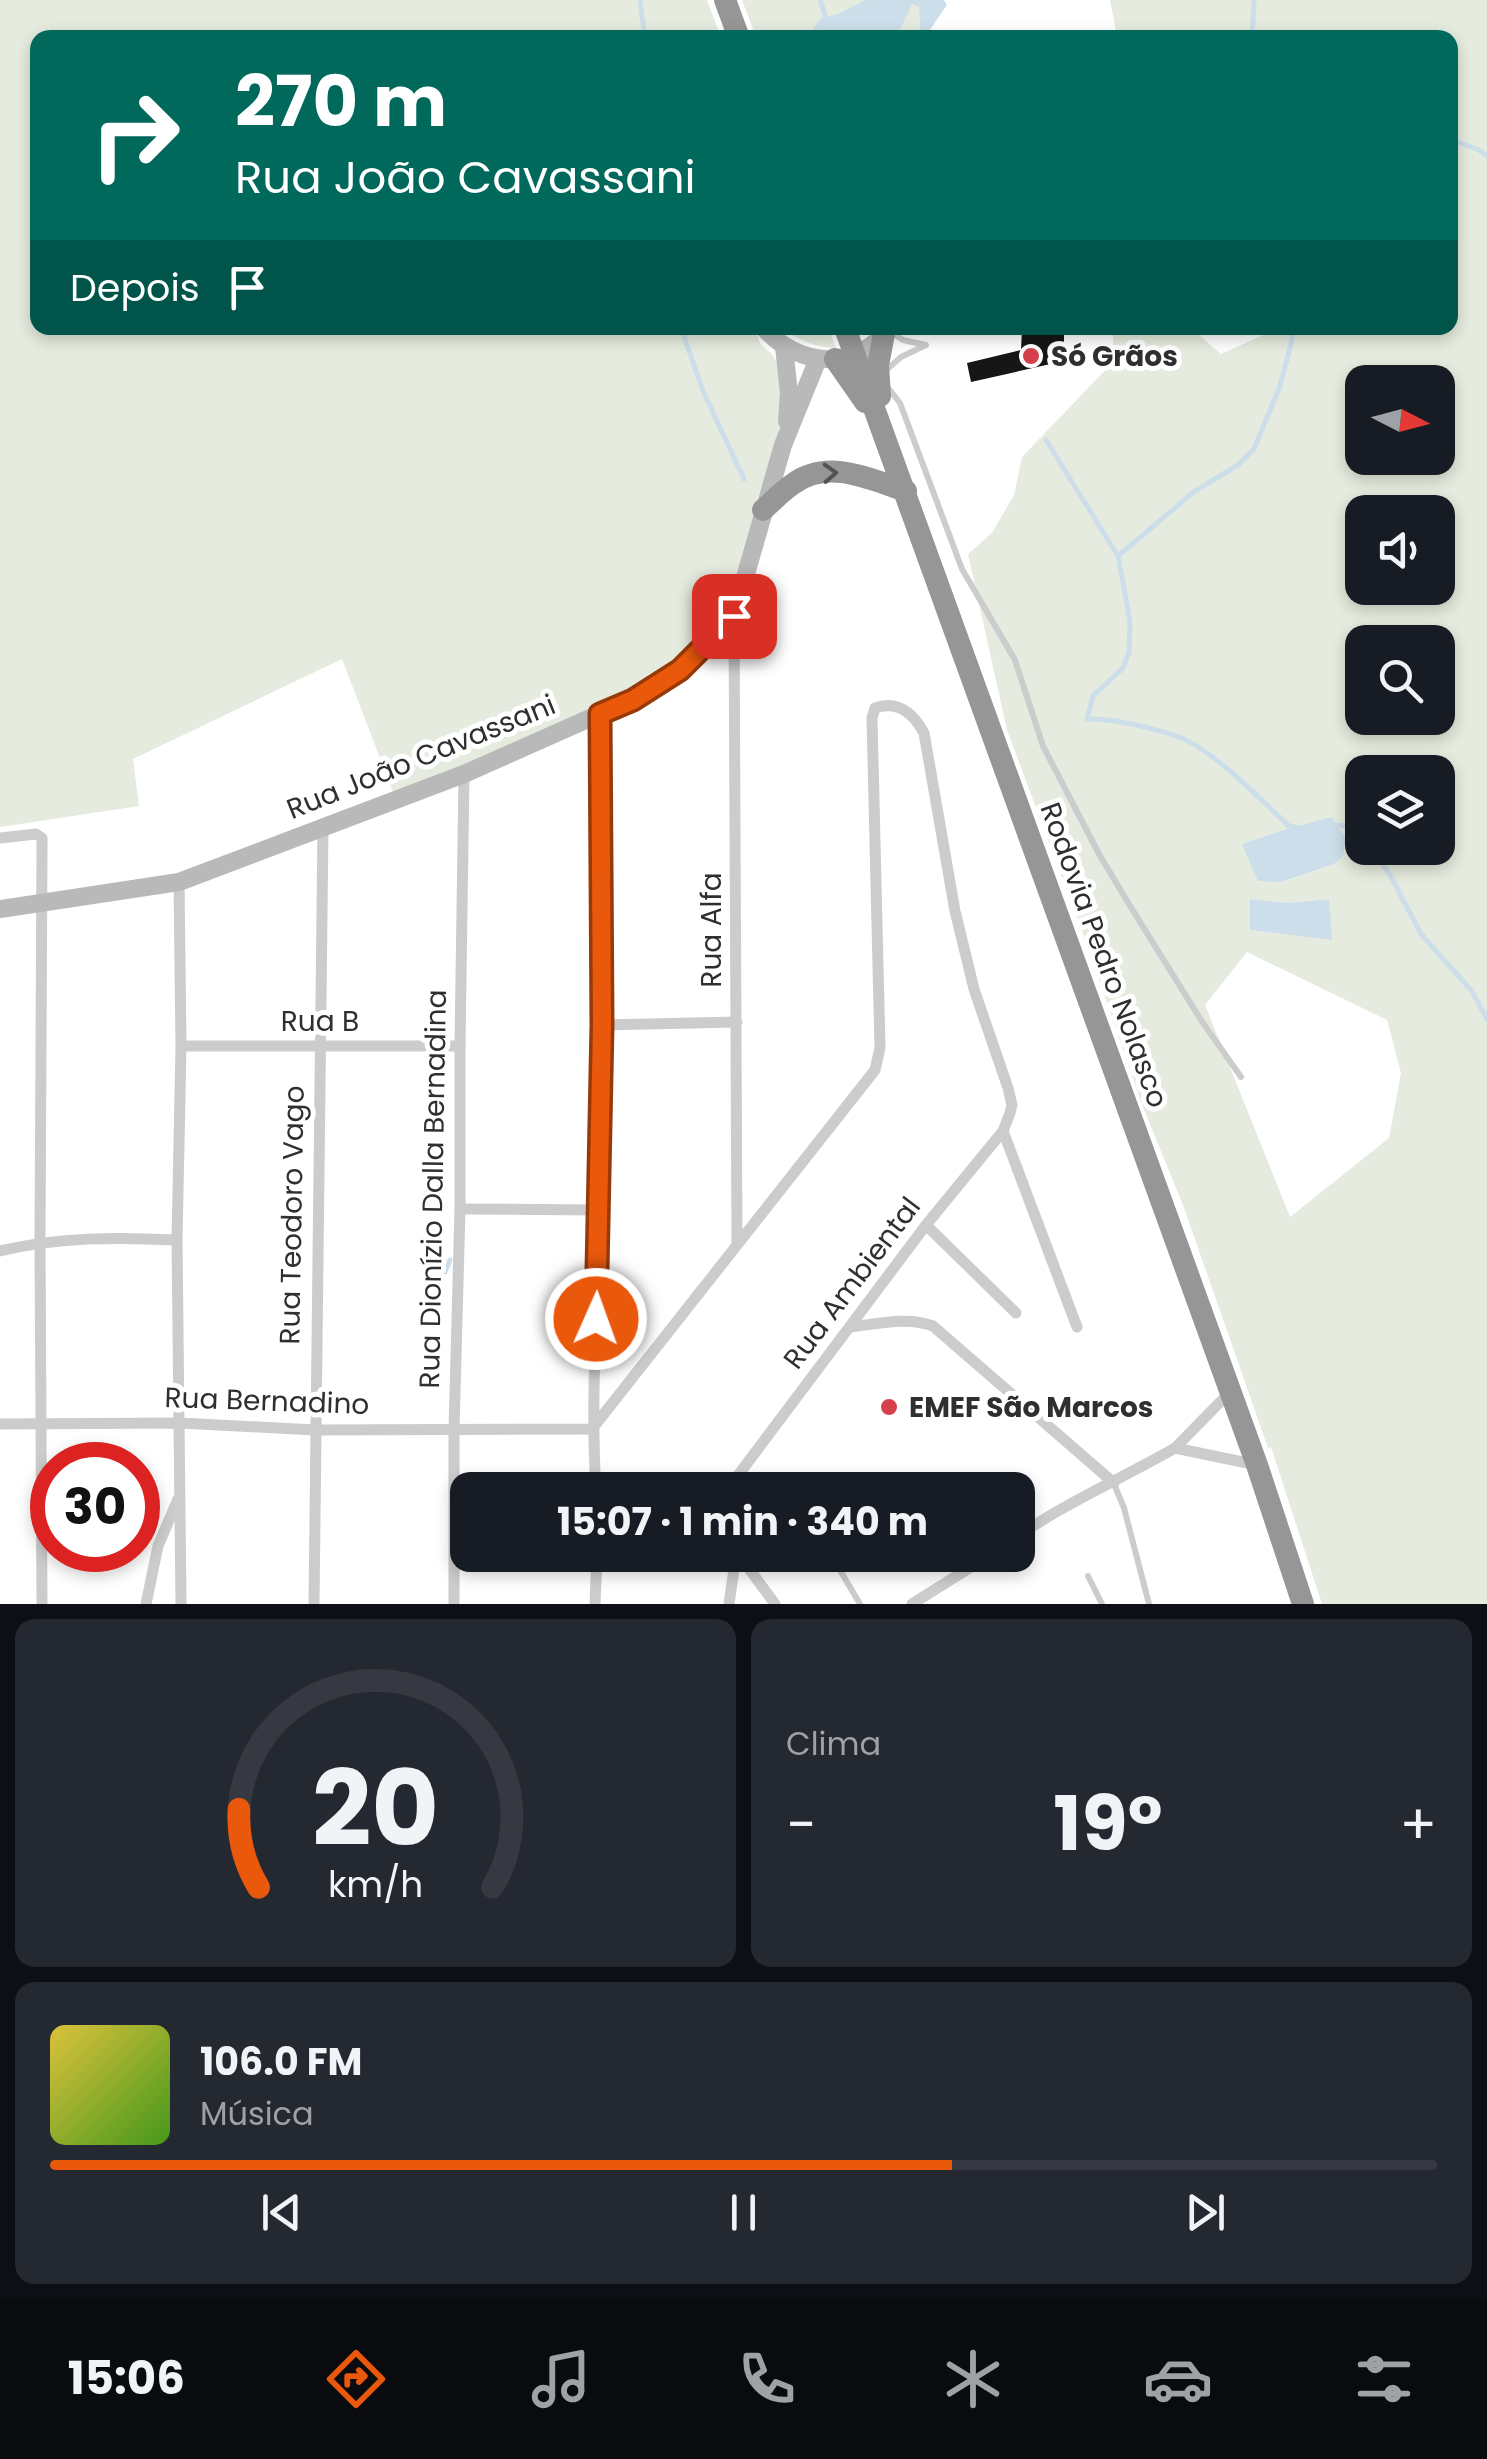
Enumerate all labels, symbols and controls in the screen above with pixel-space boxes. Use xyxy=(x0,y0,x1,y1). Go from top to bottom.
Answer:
text: 270 m xyxy=(235,52,447,151)
icon: right xyxy=(70,70,200,200)
text: Rua João Cavassani xyxy=(235,146,696,209)
icon: arrive xyxy=(220,260,275,315)
text: Depois xyxy=(70,261,200,314)
place label: Só Grãos xyxy=(1051,337,1178,376)
marker: Só Grãos xyxy=(1020,345,1042,367)
north arrow xyxy=(1345,365,1455,475)
map controls xyxy=(1345,365,1455,865)
one-way arrow xyxy=(822,463,838,484)
button: sound xyxy=(1345,495,1455,605)
pin xyxy=(692,574,777,659)
icon: arrive xyxy=(707,589,762,644)
button: search xyxy=(1345,625,1455,735)
street label: Rua João Cavassani xyxy=(281,685,561,829)
button: layers xyxy=(1345,755,1455,865)
street label: Rodovia Pedro Nolasco xyxy=(1031,797,1177,1113)
street label: Rua Alfa xyxy=(692,872,731,988)
street label: Rua Dionízio Dalla Bernadina xyxy=(410,989,456,1389)
street label: Rua B xyxy=(281,1002,359,1041)
street label: Rua Teodoro Vago xyxy=(270,1085,314,1345)
street label: Rua Ambiental xyxy=(774,1189,930,1377)
position arrow xyxy=(544,1267,648,1371)
street label: Rua Bernadino xyxy=(164,1378,370,1424)
place label: EMEF São Marcos xyxy=(909,1388,1153,1427)
marker: EMEF São Marcos xyxy=(878,1396,900,1418)
speed limit sign: 30 xyxy=(30,1442,160,1572)
text: 15:07 · 1 min · 340 m xyxy=(557,1495,928,1548)
text: Clima xyxy=(786,1721,881,1766)
text: 20 xyxy=(312,1736,439,1881)
text: 19° xyxy=(1053,1771,1162,1876)
text: − xyxy=(786,1786,816,1863)
text: + xyxy=(1399,1786,1437,1863)
text: km/h xyxy=(328,1859,423,1910)
text: 106.0 FM xyxy=(200,2035,363,2088)
text: Música xyxy=(200,2091,314,2136)
icon: previous xyxy=(254,2185,309,2240)
icon: pause xyxy=(716,2185,771,2240)
icon: next xyxy=(1178,2185,1233,2240)
icon: directions xyxy=(321,2344,391,2414)
icon: music xyxy=(526,2344,596,2414)
icon: phone xyxy=(732,2344,802,2414)
icon: climate xyxy=(938,2344,1008,2414)
icon: car xyxy=(1143,2344,1213,2414)
icon: filters xyxy=(1349,2344,1419,2414)
text: 15:06 xyxy=(68,2347,185,2410)

